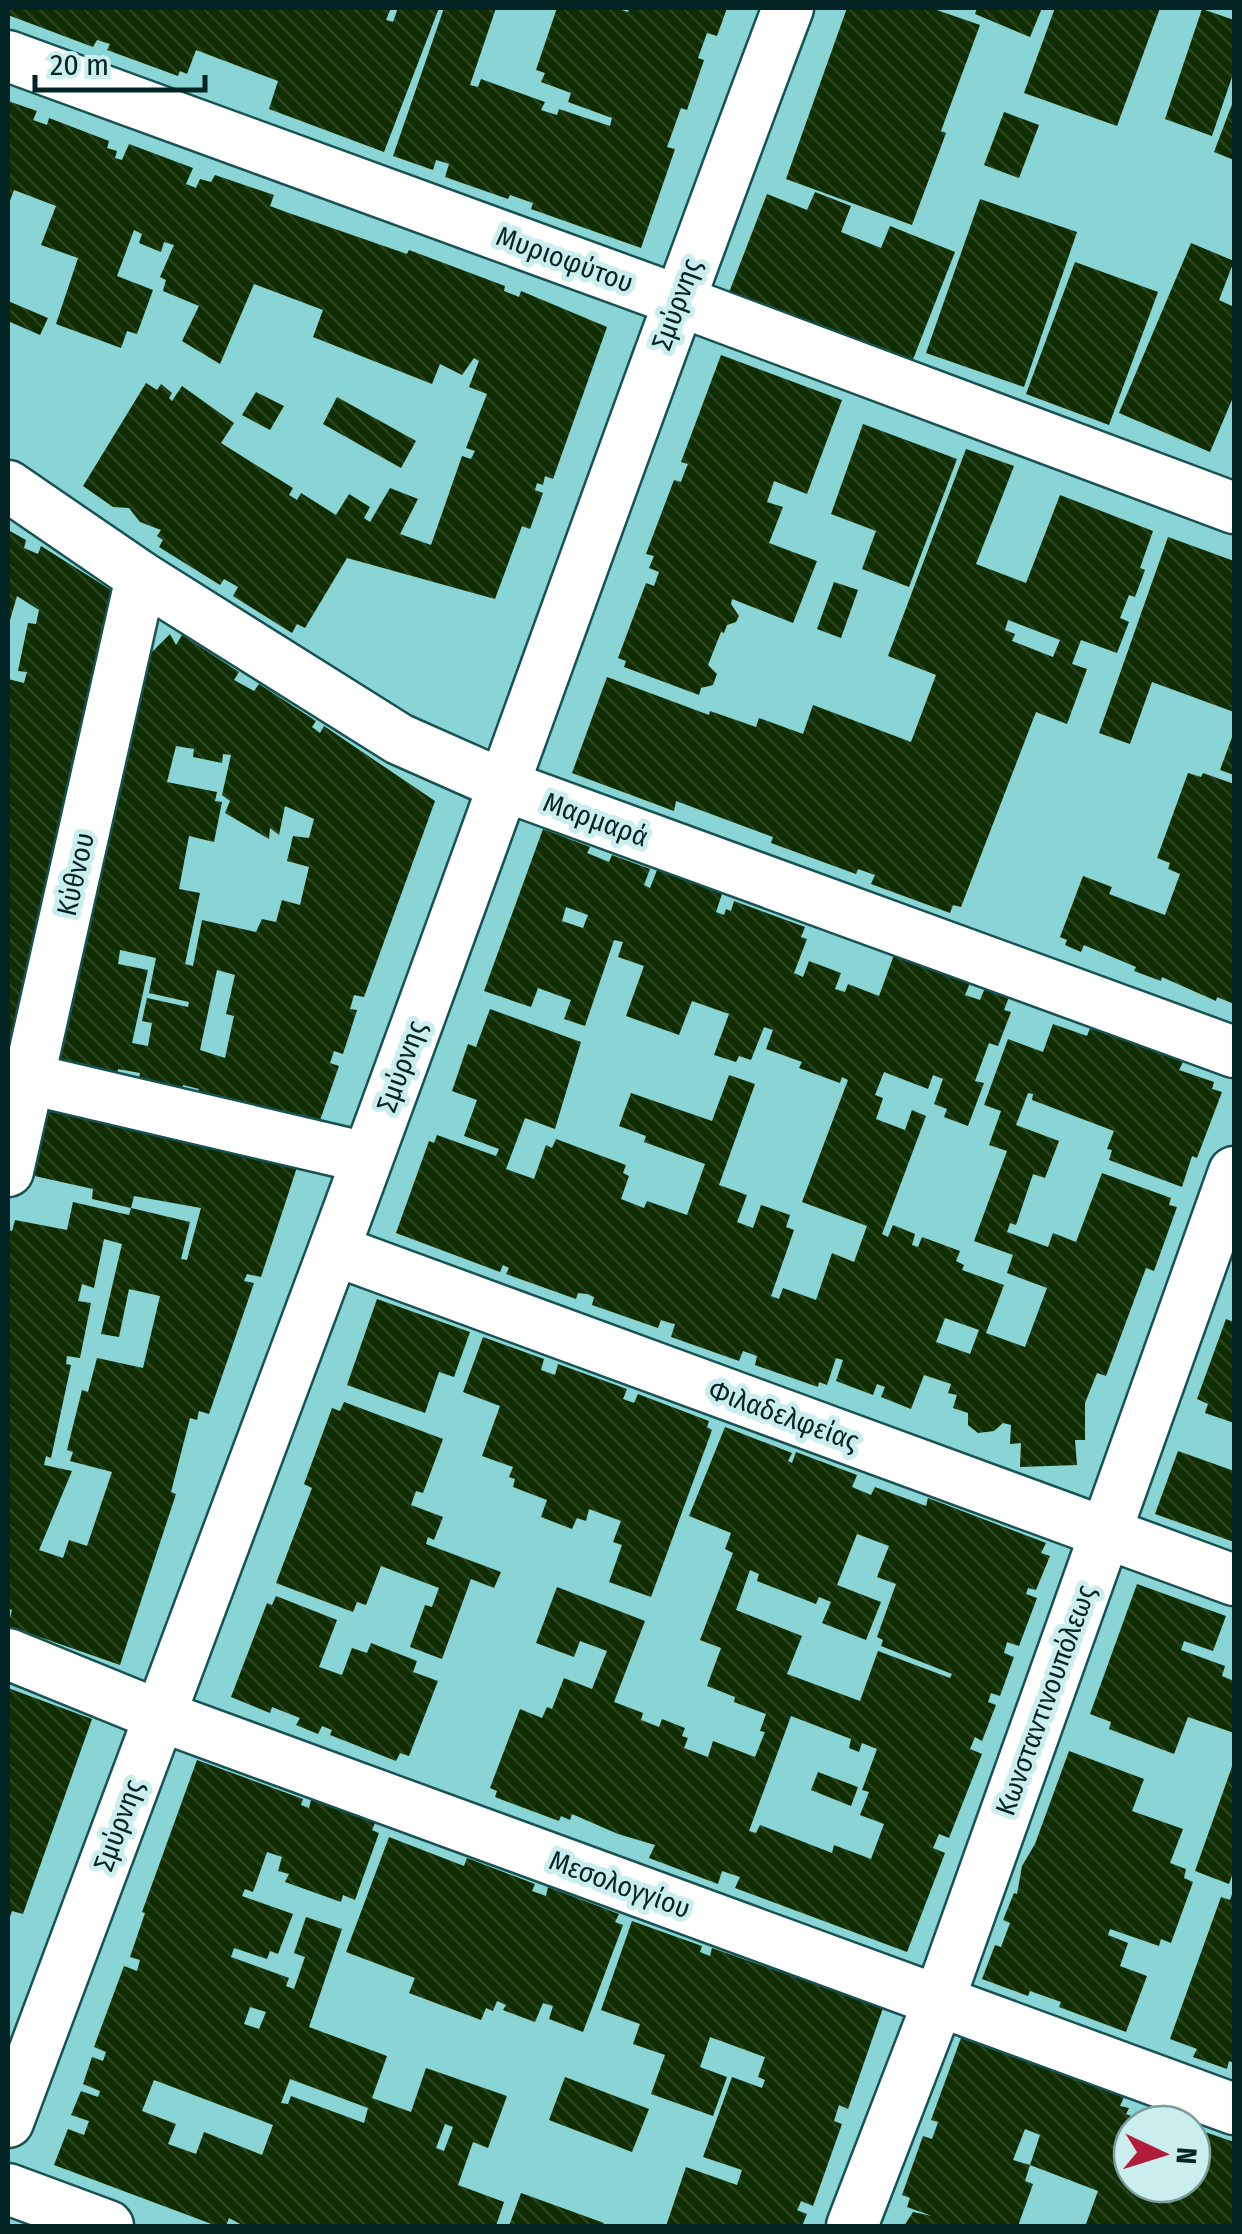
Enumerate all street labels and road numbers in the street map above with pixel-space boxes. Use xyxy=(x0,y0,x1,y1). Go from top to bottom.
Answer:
street label: Μυριοφύτου xyxy=(492,219,638,300)
street label: Σμύρνης xyxy=(645,254,708,354)
street label: Μαρμαρά xyxy=(539,785,653,854)
street label: Κύθνου xyxy=(50,829,101,919)
street label: Σμύρνης xyxy=(370,1016,433,1116)
street label: Φιλαδελφείας xyxy=(704,1373,864,1458)
street label: Κωνσταντινουπόλεως xyxy=(988,1580,1103,1820)
street label: Σμύρνης xyxy=(87,1775,150,1875)
street label: Μεσολογγίου xyxy=(545,1844,695,1925)

